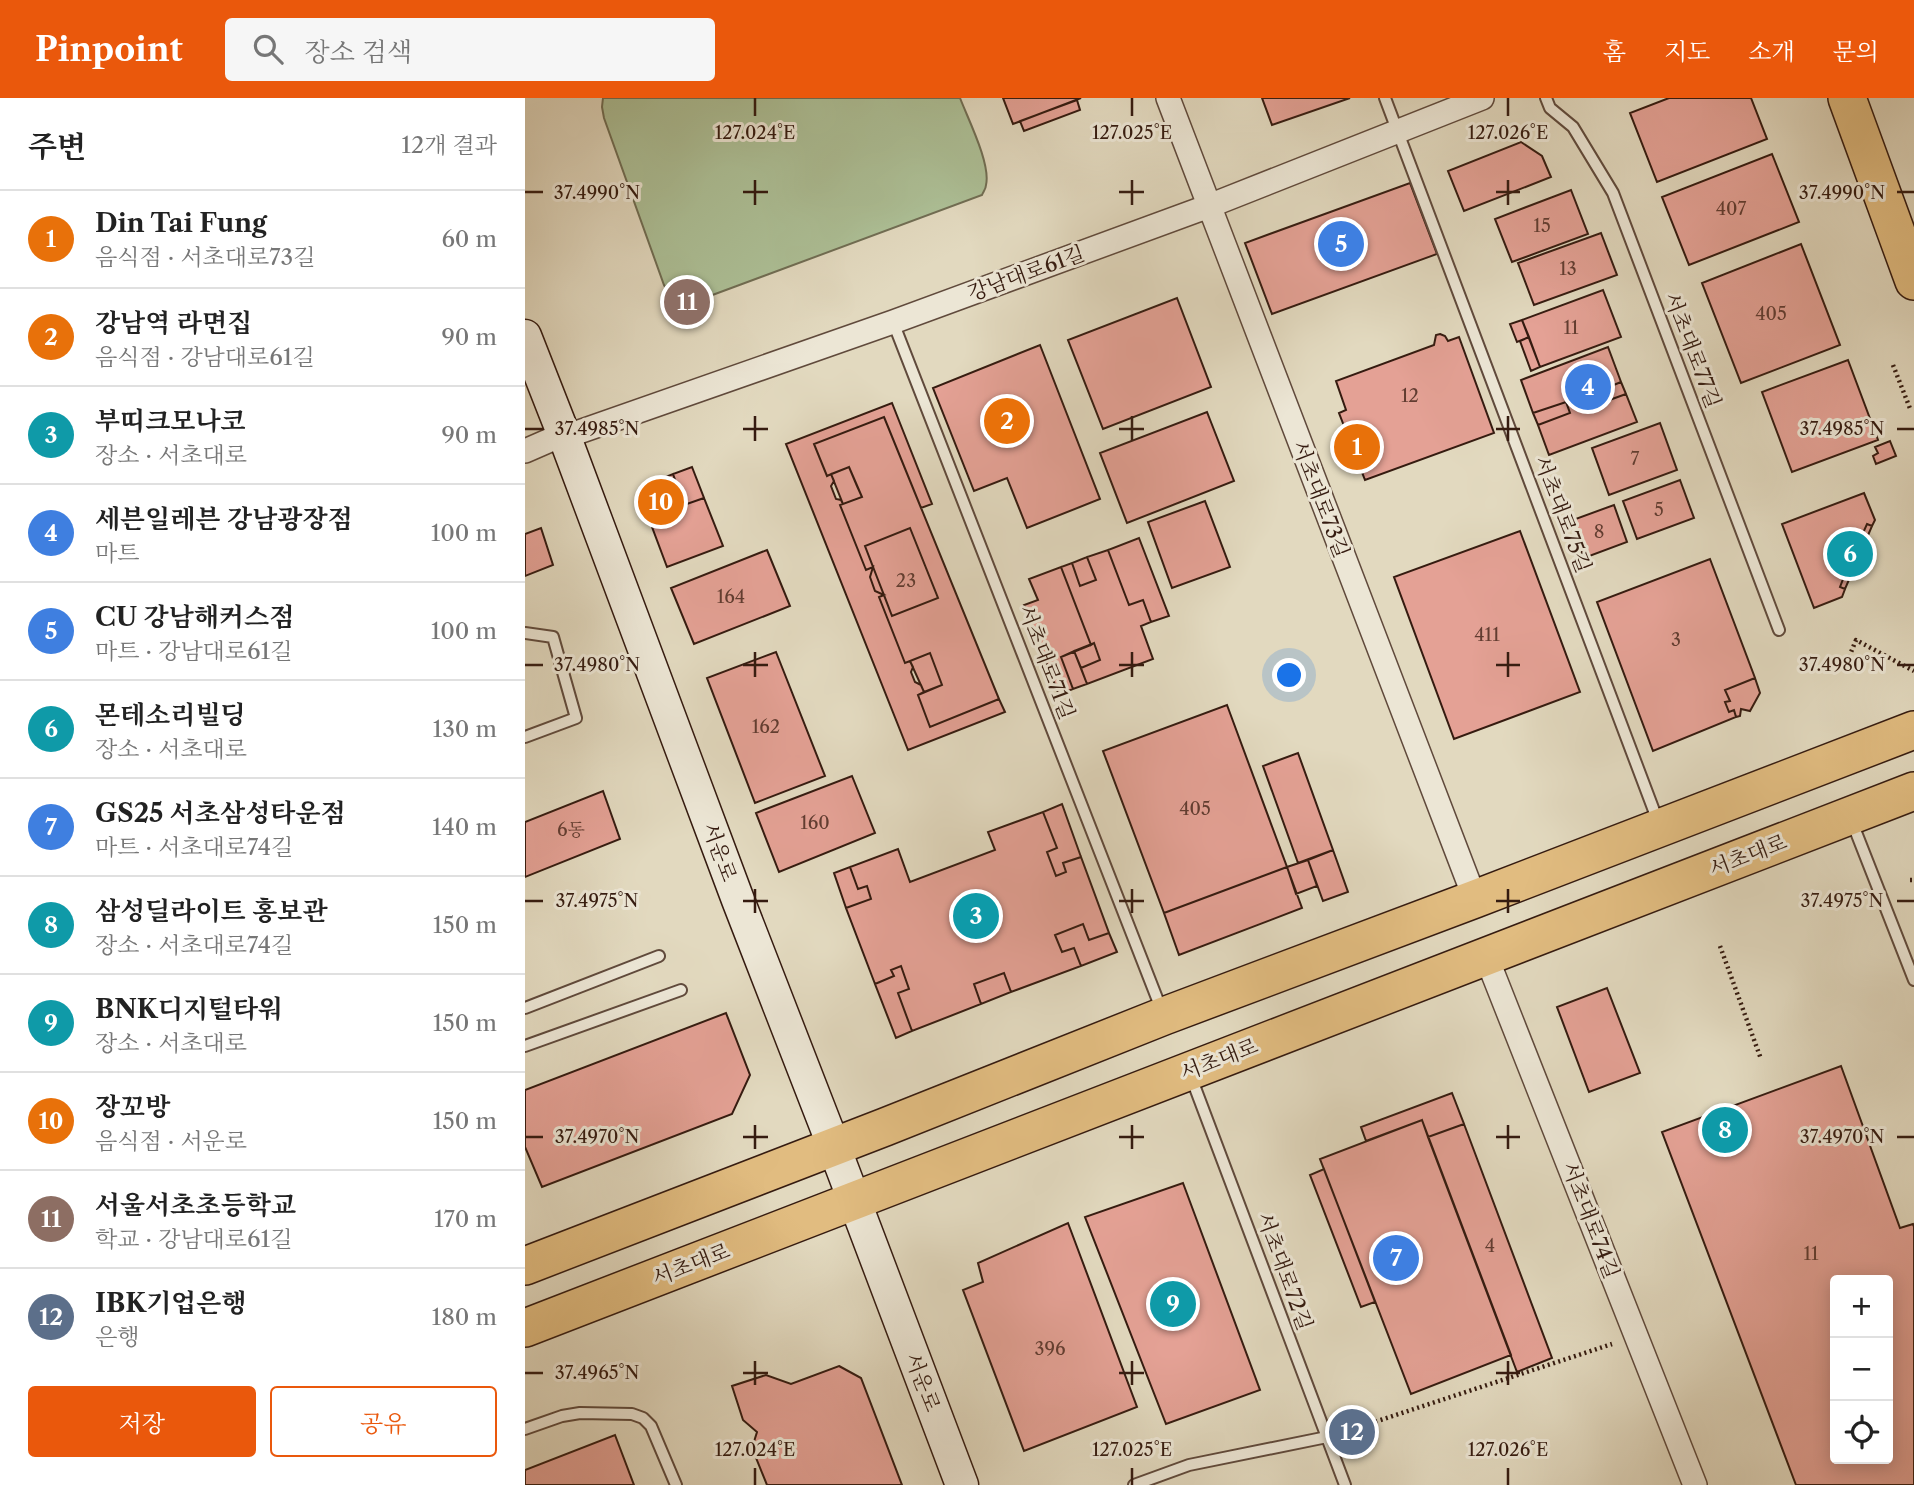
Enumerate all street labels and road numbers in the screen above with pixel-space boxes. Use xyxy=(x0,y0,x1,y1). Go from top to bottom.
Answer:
street label: 강남대로61길 xyxy=(964,240,1088,306)
street label: 서초대로77길 xyxy=(1659,289,1727,411)
street label: 서초대로73길 xyxy=(1287,437,1355,561)
street label: 서초대로75길 xyxy=(1529,452,1597,576)
street label: 서초대로71길 xyxy=(1014,601,1080,723)
street label: 서운로 xyxy=(698,819,742,885)
street label: 서초대로 xyxy=(1706,829,1790,881)
street label: 서초대로 xyxy=(1177,1033,1261,1085)
street label: 서초대로74길 xyxy=(1557,1158,1625,1282)
street label: 서초대로72길 xyxy=(1252,1209,1318,1333)
street label: 서초대로 xyxy=(649,1238,733,1290)
street label: 서운로 xyxy=(900,1349,946,1415)

